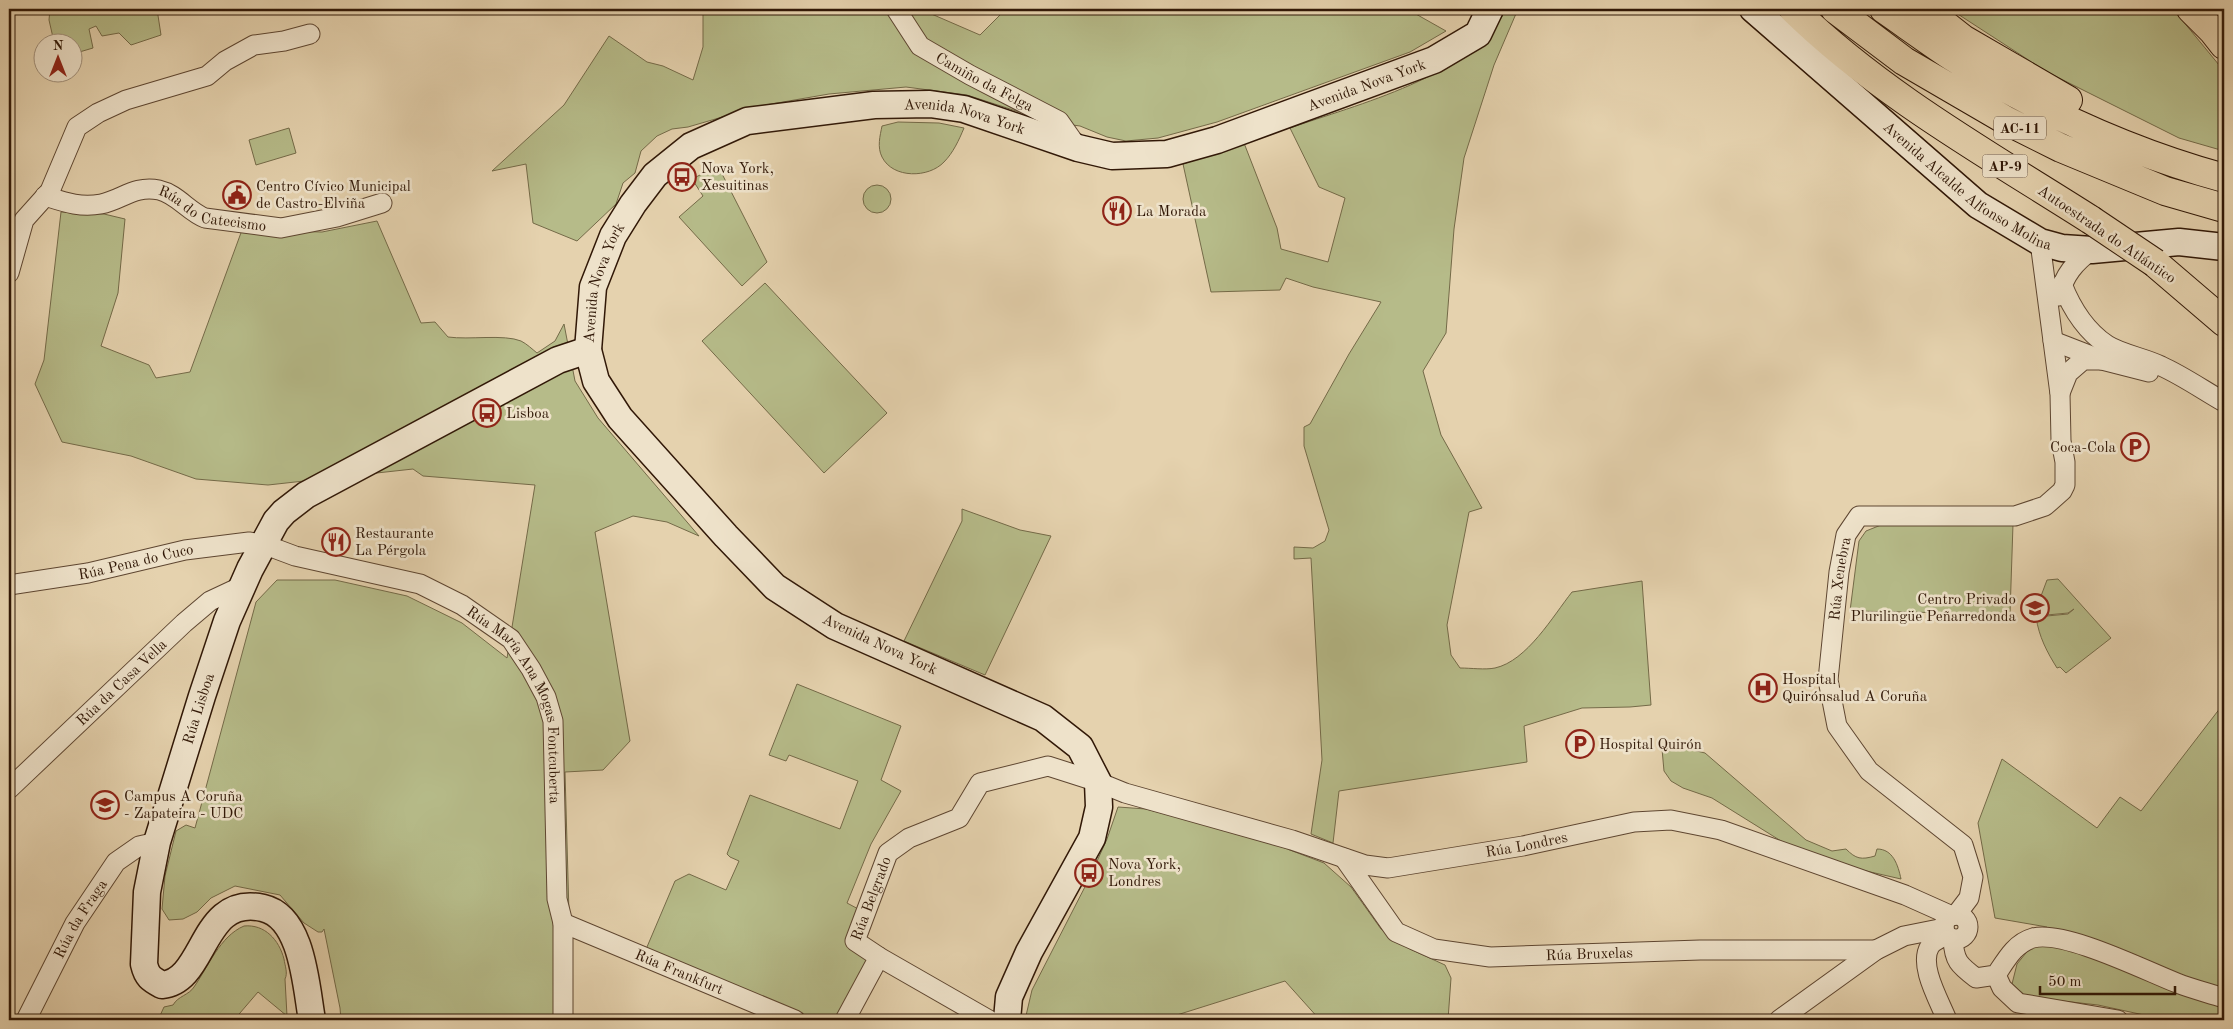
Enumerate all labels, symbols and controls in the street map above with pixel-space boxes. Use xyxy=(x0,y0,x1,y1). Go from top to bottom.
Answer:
north arrow xyxy=(32,32,82,82)
text: N xyxy=(53,39,64,53)
street label: Camiño da Felga xyxy=(933,51,1036,116)
street label: Avenida Nova York xyxy=(1306,58,1428,115)
street label: Avenida Nova York xyxy=(903,98,1027,138)
road number: AC-11 xyxy=(1994,116,2046,140)
street label: Avenida Alcalde Alfonso Molina xyxy=(1880,120,2053,254)
road number: AP-9 xyxy=(1982,154,2028,178)
bus stop icon: Nova York, Xesuitinas xyxy=(667,162,697,192)
place label: Nova York, Xesuitinas xyxy=(701,162,774,194)
public building icon: Centro Cívico Municipal de Castro-Elviña xyxy=(222,180,252,210)
place label: Centro Cívico Municipal de Castro-Elviña xyxy=(256,180,411,212)
street label: Autoestrada do Atlántico xyxy=(2034,183,2178,287)
street label: Rúa do Catecismo xyxy=(156,184,267,235)
restaurant icon: La Morada xyxy=(1102,196,1132,226)
place label: La Morada xyxy=(1136,205,1207,220)
street label: Avenida Nova York xyxy=(583,221,628,343)
bus stop icon: Lisboa xyxy=(472,398,502,428)
place label: Lisboa xyxy=(506,407,550,422)
parking icon: Coca-Cola xyxy=(2120,432,2150,462)
place label: Coca-Cola xyxy=(2050,441,2117,456)
restaurant icon: Restaurante La Pérgola xyxy=(321,527,351,557)
place label: Restaurante La Pérgola xyxy=(355,527,434,559)
street label: Rúa Xenebra xyxy=(1828,535,1855,621)
street label: Rúa Pena do Cuco xyxy=(77,543,194,583)
place label: Centro Privado Plurilingüe Peñarredonda xyxy=(1850,593,2017,625)
school or university icon: Centro Privado Plurilingüe Peñarredonda xyxy=(2020,593,2050,623)
street label: Rúa María Ana Mogas Fontcuberta xyxy=(463,604,561,805)
street label: Avenida Nova York xyxy=(820,612,939,679)
street label: Rúa da Casa Vella xyxy=(74,637,171,729)
street label: Rúa Lisboa xyxy=(182,671,218,746)
hospital icon: Hospital Quirónsalud A Coruña xyxy=(1748,673,1778,703)
place label: Hospital Quirónsalud A Coruña xyxy=(1782,673,1928,705)
parking icon: Hospital Quirón xyxy=(1565,729,1595,759)
place label: Hospital Quirón xyxy=(1599,738,1702,753)
school or university icon: Campus A Coruña - Zapateira - UDC xyxy=(90,790,120,820)
place label: Campus A Coruña - Zapateira - UDC xyxy=(124,790,243,822)
street label: Rúa Londres xyxy=(1484,831,1569,861)
street label: Rúa Belgrado xyxy=(850,855,895,943)
bus stop icon: Nova York, Londres xyxy=(1074,858,1104,888)
place label: Nova York, Londres xyxy=(1108,858,1181,890)
street label: Rúa da Fraga xyxy=(52,877,111,961)
street label: Rúa Bruxelas xyxy=(1545,946,1633,964)
street label: Rúa Frankfurt xyxy=(632,948,725,998)
scale bar xyxy=(2040,964,2176,996)
text: 50 m xyxy=(2048,975,2082,990)

